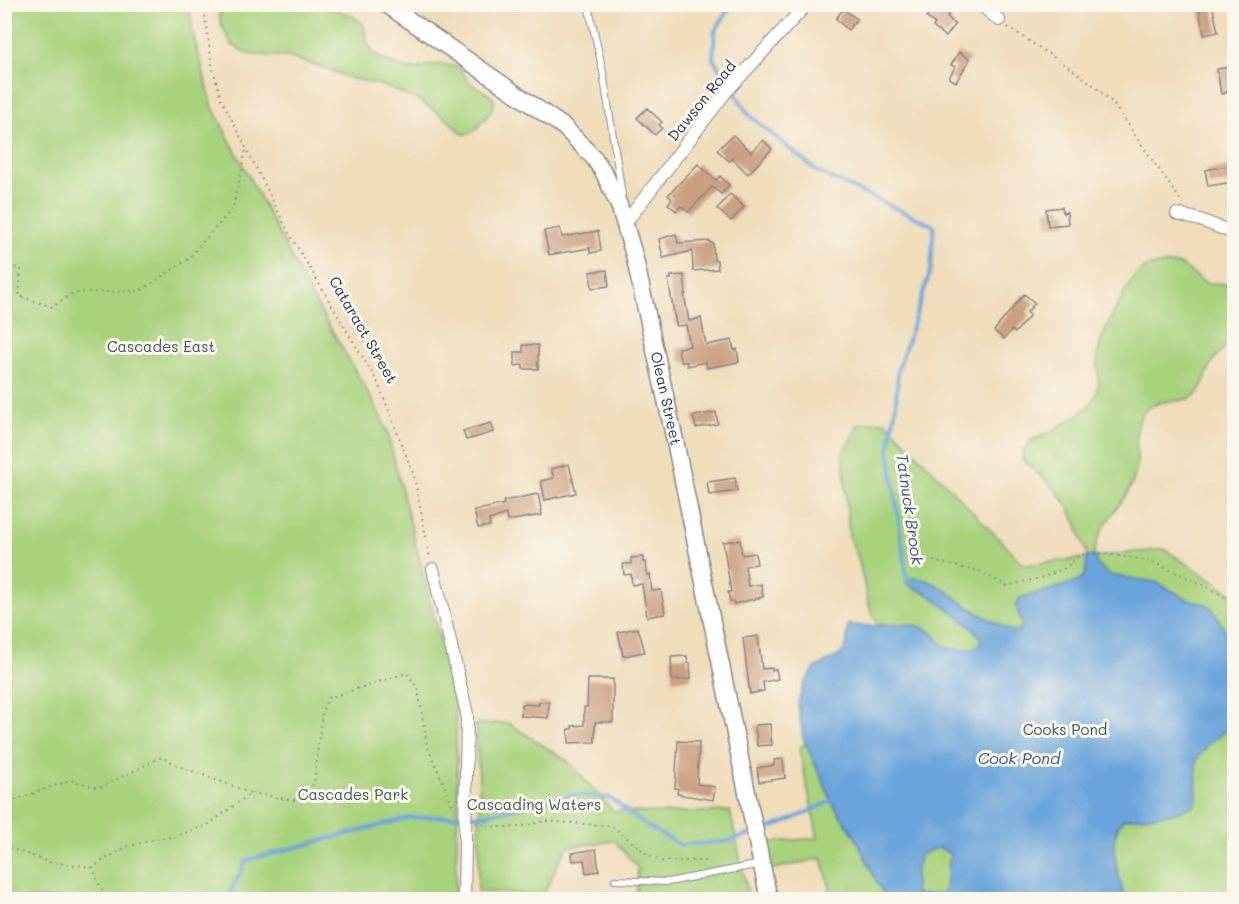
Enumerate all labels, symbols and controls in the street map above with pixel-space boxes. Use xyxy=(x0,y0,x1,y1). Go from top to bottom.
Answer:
street label: Dawson Road xyxy=(663,56,740,145)
street label: Cataract Street xyxy=(325,272,403,387)
park label: Cascades East xyxy=(107,336,215,356)
street label: Olean Street xyxy=(647,350,687,447)
water label: Tatnuck Brook xyxy=(892,452,929,566)
park label: Cooks Pond xyxy=(1023,719,1107,739)
water label: Cook Pond xyxy=(978,747,1061,768)
park label: Cascades Park xyxy=(298,784,408,804)
park label: Cascading Waters xyxy=(467,794,601,814)

